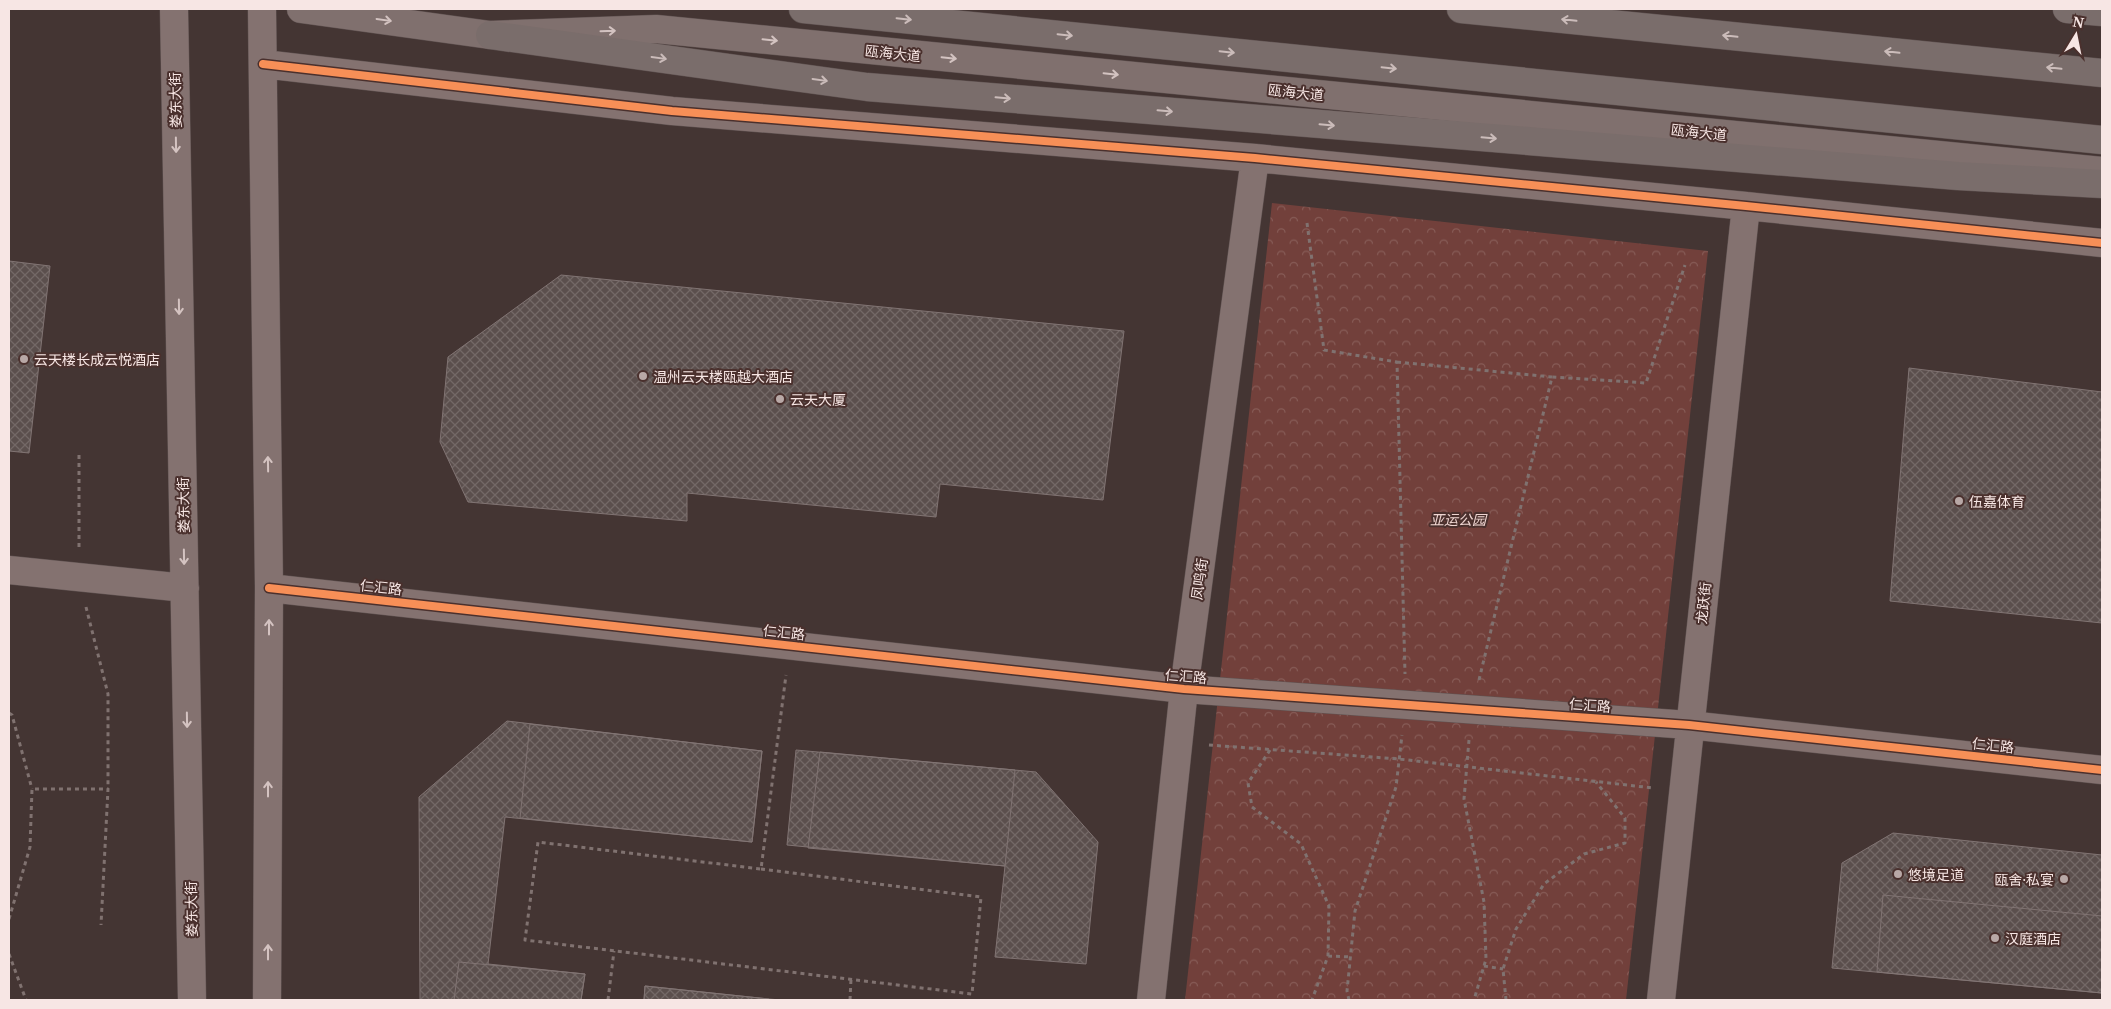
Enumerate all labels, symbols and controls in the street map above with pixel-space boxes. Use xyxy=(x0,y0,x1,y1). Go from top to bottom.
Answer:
north arrow xyxy=(2051,10,2101,60)
text: N xyxy=(2071,11,2085,32)
one-way arrow xyxy=(896,14,912,24)
one-way arrow xyxy=(376,15,392,25)
one-way arrow xyxy=(1561,15,1577,24)
one-way arrow xyxy=(600,26,616,36)
one-way arrow xyxy=(1057,30,1073,40)
one-way arrow xyxy=(1723,31,1739,41)
one-way arrow xyxy=(762,36,778,45)
street label: 瓯海大道 xyxy=(864,41,922,65)
one-way arrow xyxy=(1219,47,1235,57)
one-way arrow xyxy=(1884,47,1900,57)
one-way arrow xyxy=(651,53,667,63)
one-way arrow xyxy=(941,53,957,63)
one-way arrow xyxy=(1381,63,1397,73)
one-way arrow xyxy=(2046,63,2062,73)
one-way arrow xyxy=(1103,69,1119,79)
street label: 娄东大街 xyxy=(165,72,185,128)
one-way arrow xyxy=(812,76,828,86)
street label: 瓯海大道 xyxy=(1267,80,1325,104)
one-way arrow xyxy=(995,93,1011,103)
one-way arrow xyxy=(1157,107,1173,116)
one-way arrow xyxy=(1319,120,1335,129)
street label: 瓯海大道 xyxy=(1670,120,1728,144)
one-way arrow xyxy=(1481,133,1497,142)
one-way arrow xyxy=(171,136,181,153)
one-way arrow xyxy=(174,299,184,315)
place label: 云天楼长成云悦酒店 xyxy=(34,350,160,369)
marker: 云天楼长成云悦酒店 xyxy=(18,353,30,365)
place label: 温州云天楼瓯越大酒店 xyxy=(653,367,793,386)
marker: 温州云天楼瓯越大酒店 xyxy=(637,370,649,382)
place label: 云天大厦 xyxy=(790,390,846,409)
marker: 云天大厦 xyxy=(774,393,786,405)
one-way arrow xyxy=(263,456,273,472)
street label: 娄东大街 xyxy=(173,477,193,533)
place label: 伍嘉体育 xyxy=(1969,492,2025,511)
marker: 伍嘉体育 xyxy=(1953,495,1965,507)
park label: 亚运公园 xyxy=(1430,510,1488,529)
one-way arrow xyxy=(179,549,189,565)
street label: 凤鸣街 xyxy=(1187,557,1211,601)
street label: 仁汇路 xyxy=(359,575,403,599)
street label: 龙跃街 xyxy=(1691,581,1715,625)
one-way arrow xyxy=(264,619,274,635)
street label: 仁汇路 xyxy=(762,620,806,644)
street label: 仁汇路 xyxy=(1164,665,1208,687)
street label: 仁汇路 xyxy=(1568,694,1612,716)
one-way arrow xyxy=(182,712,192,728)
street label: 仁汇路 xyxy=(1971,733,2015,757)
one-way arrow xyxy=(264,781,273,797)
place label: 悠境足道 xyxy=(1908,865,1964,884)
marker: 悠境足道 xyxy=(1892,868,1904,880)
place label: 瓯舍·私宴 xyxy=(1995,870,2054,889)
marker: 瓯舍·私宴 xyxy=(2058,873,2070,885)
street label: 娄东大街 xyxy=(181,881,201,937)
place label: 汉庭酒店 xyxy=(2005,929,2061,948)
marker: 汉庭酒店 xyxy=(1989,932,2001,944)
one-way arrow xyxy=(263,944,273,960)

